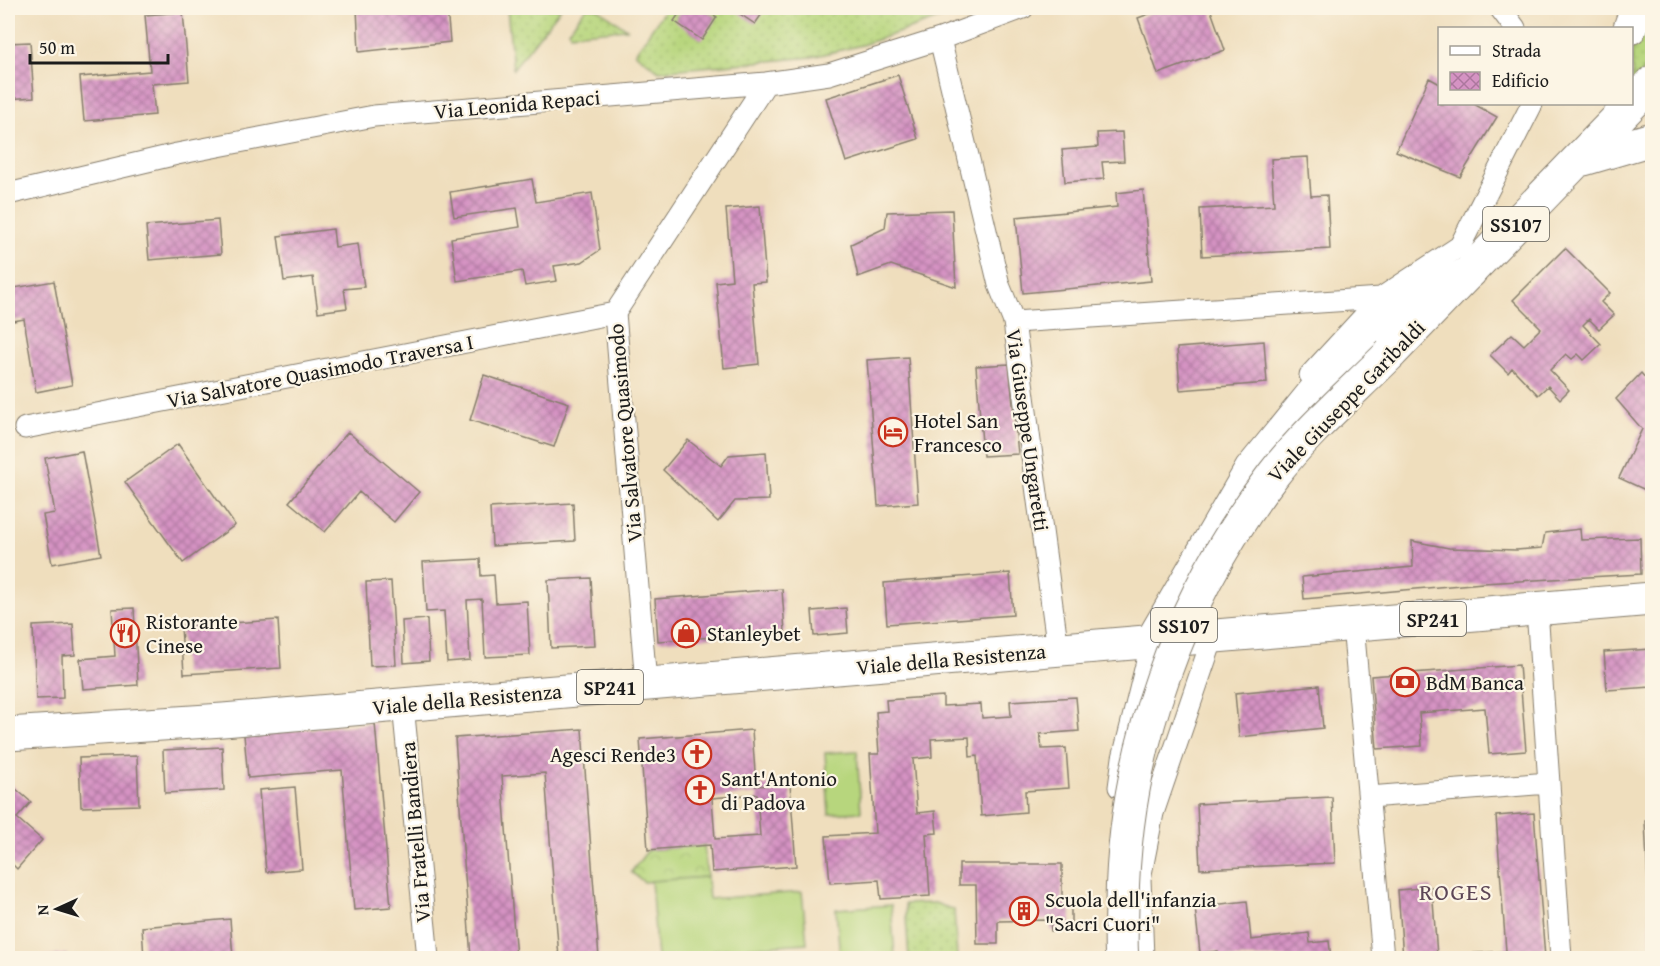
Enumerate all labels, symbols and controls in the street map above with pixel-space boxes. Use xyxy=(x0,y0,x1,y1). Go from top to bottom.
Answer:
scale bar xyxy=(30,27,168,65)
legend xyxy=(1438,27,1633,105)
text: 50 m xyxy=(39,34,75,61)
text: Strada xyxy=(1492,37,1542,64)
text: Edificio xyxy=(1492,67,1549,94)
street label: Via Leonida Repaci xyxy=(433,81,602,127)
road number: SS107 xyxy=(1483,207,1549,241)
street label: Viale Giuseppe Garibaldi xyxy=(1260,313,1432,489)
street label: Via Salvatore Quasimodo xyxy=(600,322,650,544)
street label: Via Salvatore Quasimodo Traversa I xyxy=(164,326,476,416)
street label: Via Giuseppe Ungaretti xyxy=(998,327,1058,533)
place label: Hotel San Francesco xyxy=(914,405,1002,460)
hotel icon: Hotel San Francesco xyxy=(877,416,909,448)
road number: SP241 xyxy=(1400,602,1466,636)
place label: Ristorante Cinese xyxy=(146,606,238,661)
road number: SS107 xyxy=(1151,608,1217,642)
restaurant icon: Ristorante Cinese xyxy=(109,617,141,649)
shop icon: Stanleybet xyxy=(670,617,702,649)
place label: Stanleybet xyxy=(707,618,801,649)
street label: Viale della Resistenza xyxy=(855,635,1047,683)
bank icon: BdM Banca xyxy=(1389,666,1421,698)
place label: BdM Banca xyxy=(1426,667,1524,698)
road number: SP241 xyxy=(577,670,643,704)
street label: Viale della Resistenza xyxy=(371,675,563,723)
church icon: Agesci Rende3 xyxy=(681,738,713,770)
place label: Agesci Rende3 xyxy=(550,739,676,770)
street label: Via Fratelli Bandiera xyxy=(392,740,438,924)
place label: Sant'Antonio di Padova xyxy=(721,763,837,818)
church icon: Sant'Antonio di Padova xyxy=(684,774,716,806)
district label: ROGES xyxy=(1419,874,1493,909)
north arrow xyxy=(27,879,87,939)
place label: Scuola dell'infanzia "Sacri Cuori" xyxy=(1045,884,1217,939)
building icon: Scuola dell'infanzia "Sacri Cuori" xyxy=(1008,895,1040,927)
text: N xyxy=(30,904,54,916)

